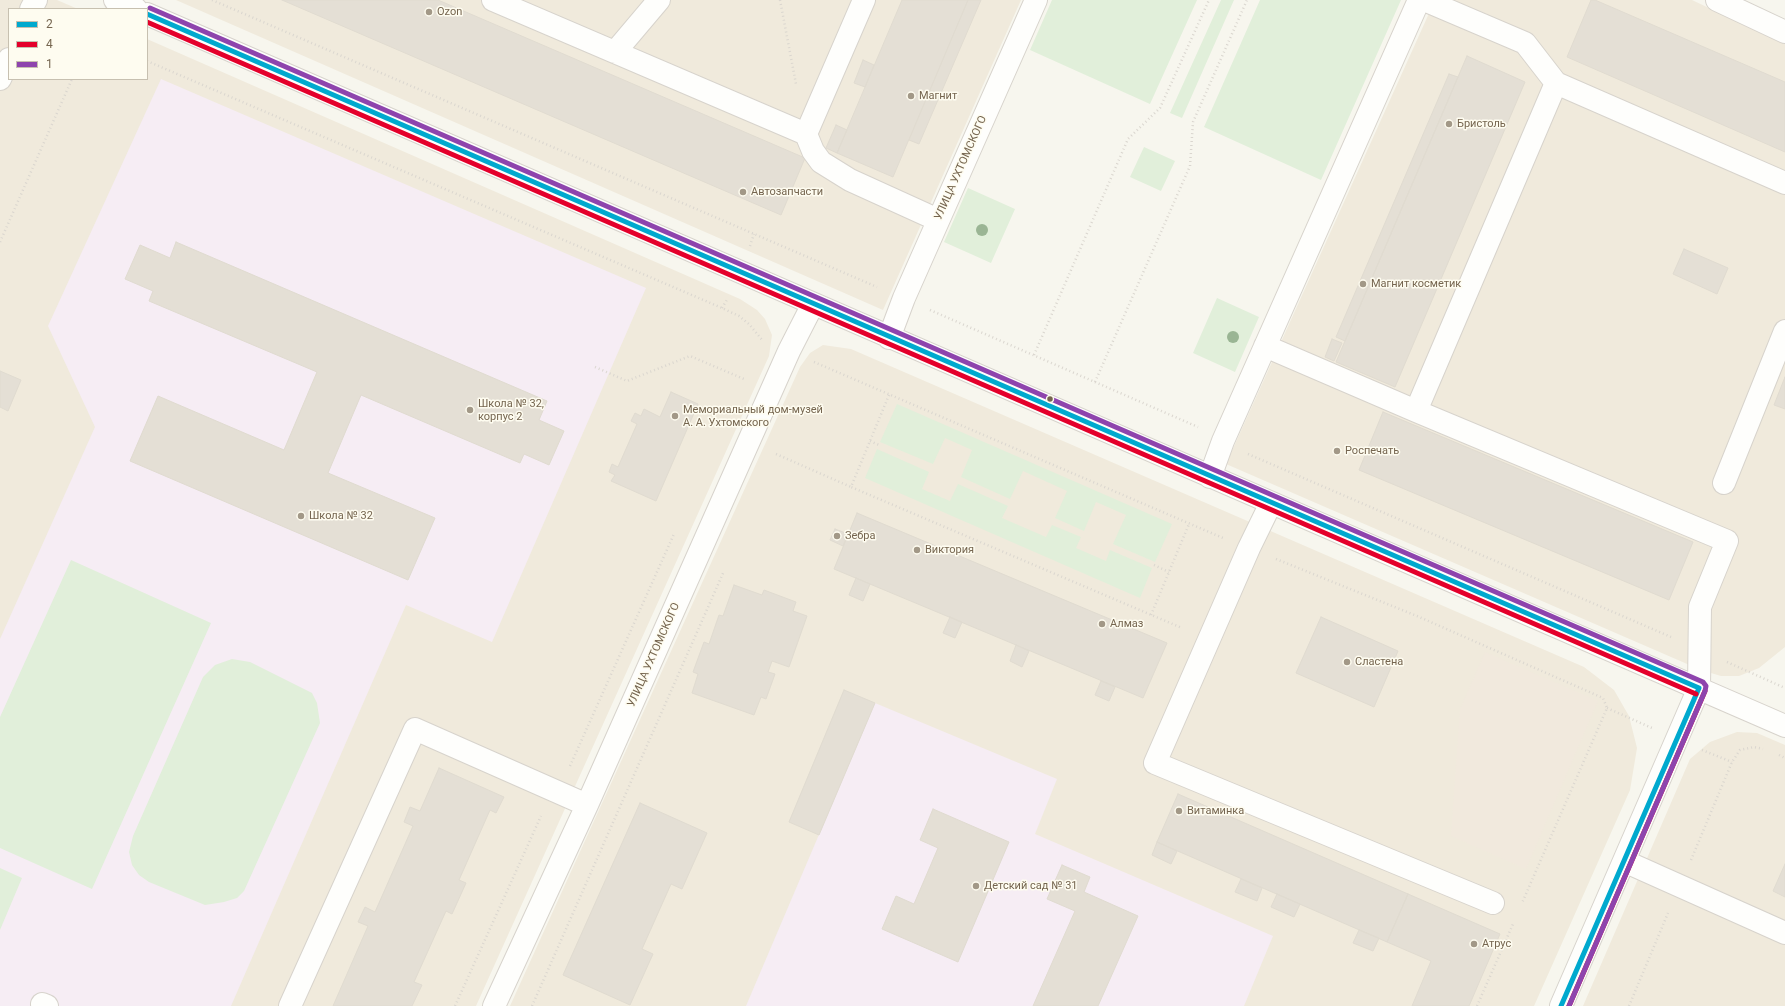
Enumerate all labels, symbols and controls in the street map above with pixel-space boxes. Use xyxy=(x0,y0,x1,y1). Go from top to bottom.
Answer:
place label: Ozon xyxy=(437,5,462,19)
marker: Ozon xyxy=(424,7,434,17)
legend xyxy=(8,8,148,80)
text: 2 xyxy=(46,17,53,31)
text: 4 xyxy=(46,37,53,51)
text: 1 xyxy=(46,57,53,71)
place label: Магнит xyxy=(919,89,957,103)
marker: Магнит xyxy=(906,91,916,101)
street label: УЛИЦА УХТОМСКОГО xyxy=(932,114,990,222)
place label: Бристоль xyxy=(1457,117,1506,131)
marker: Бристоль xyxy=(1444,119,1454,129)
place label: Автозапчасти xyxy=(751,185,823,199)
marker: Автозапчасти xyxy=(738,187,748,197)
place label: Магнит косметик xyxy=(1371,277,1461,291)
marker: Магнит косметик xyxy=(1358,279,1368,289)
unlabelled marker xyxy=(1045,394,1055,404)
place label: Школа № 32, корпус 2 xyxy=(478,397,544,423)
place label: Мемориальный дом-музей А. А. Ухтомского xyxy=(683,403,823,429)
marker: Школа № 32, корпус 2 xyxy=(465,405,475,415)
marker: Мемориальный дом-музей А. А. Ухтомского xyxy=(670,411,680,421)
place label: Роспечать xyxy=(1345,444,1399,458)
marker: Роспечать xyxy=(1332,446,1342,456)
place label: Школа № 32 xyxy=(309,509,373,523)
marker: Школа № 32 xyxy=(296,511,306,521)
place label: Зебра xyxy=(845,529,876,543)
marker: Зебра xyxy=(832,531,842,541)
place label: Виктория xyxy=(925,543,974,557)
marker: Виктория xyxy=(912,545,922,555)
street label: УЛИЦА УХТОМСКОГО xyxy=(625,601,683,709)
place label: Алмаз xyxy=(1110,617,1143,631)
marker: Алмаз xyxy=(1097,619,1107,629)
place label: Сластена xyxy=(1355,655,1403,669)
marker: Сластена xyxy=(1342,657,1352,667)
place label: Витаминка xyxy=(1187,804,1244,818)
marker: Витаминка xyxy=(1174,806,1184,816)
place label: Детский сад № 31 xyxy=(984,879,1078,893)
marker: Детский сад № 31 xyxy=(971,881,981,891)
place label: Атрус xyxy=(1482,937,1511,951)
marker: Атрус xyxy=(1469,939,1479,949)

